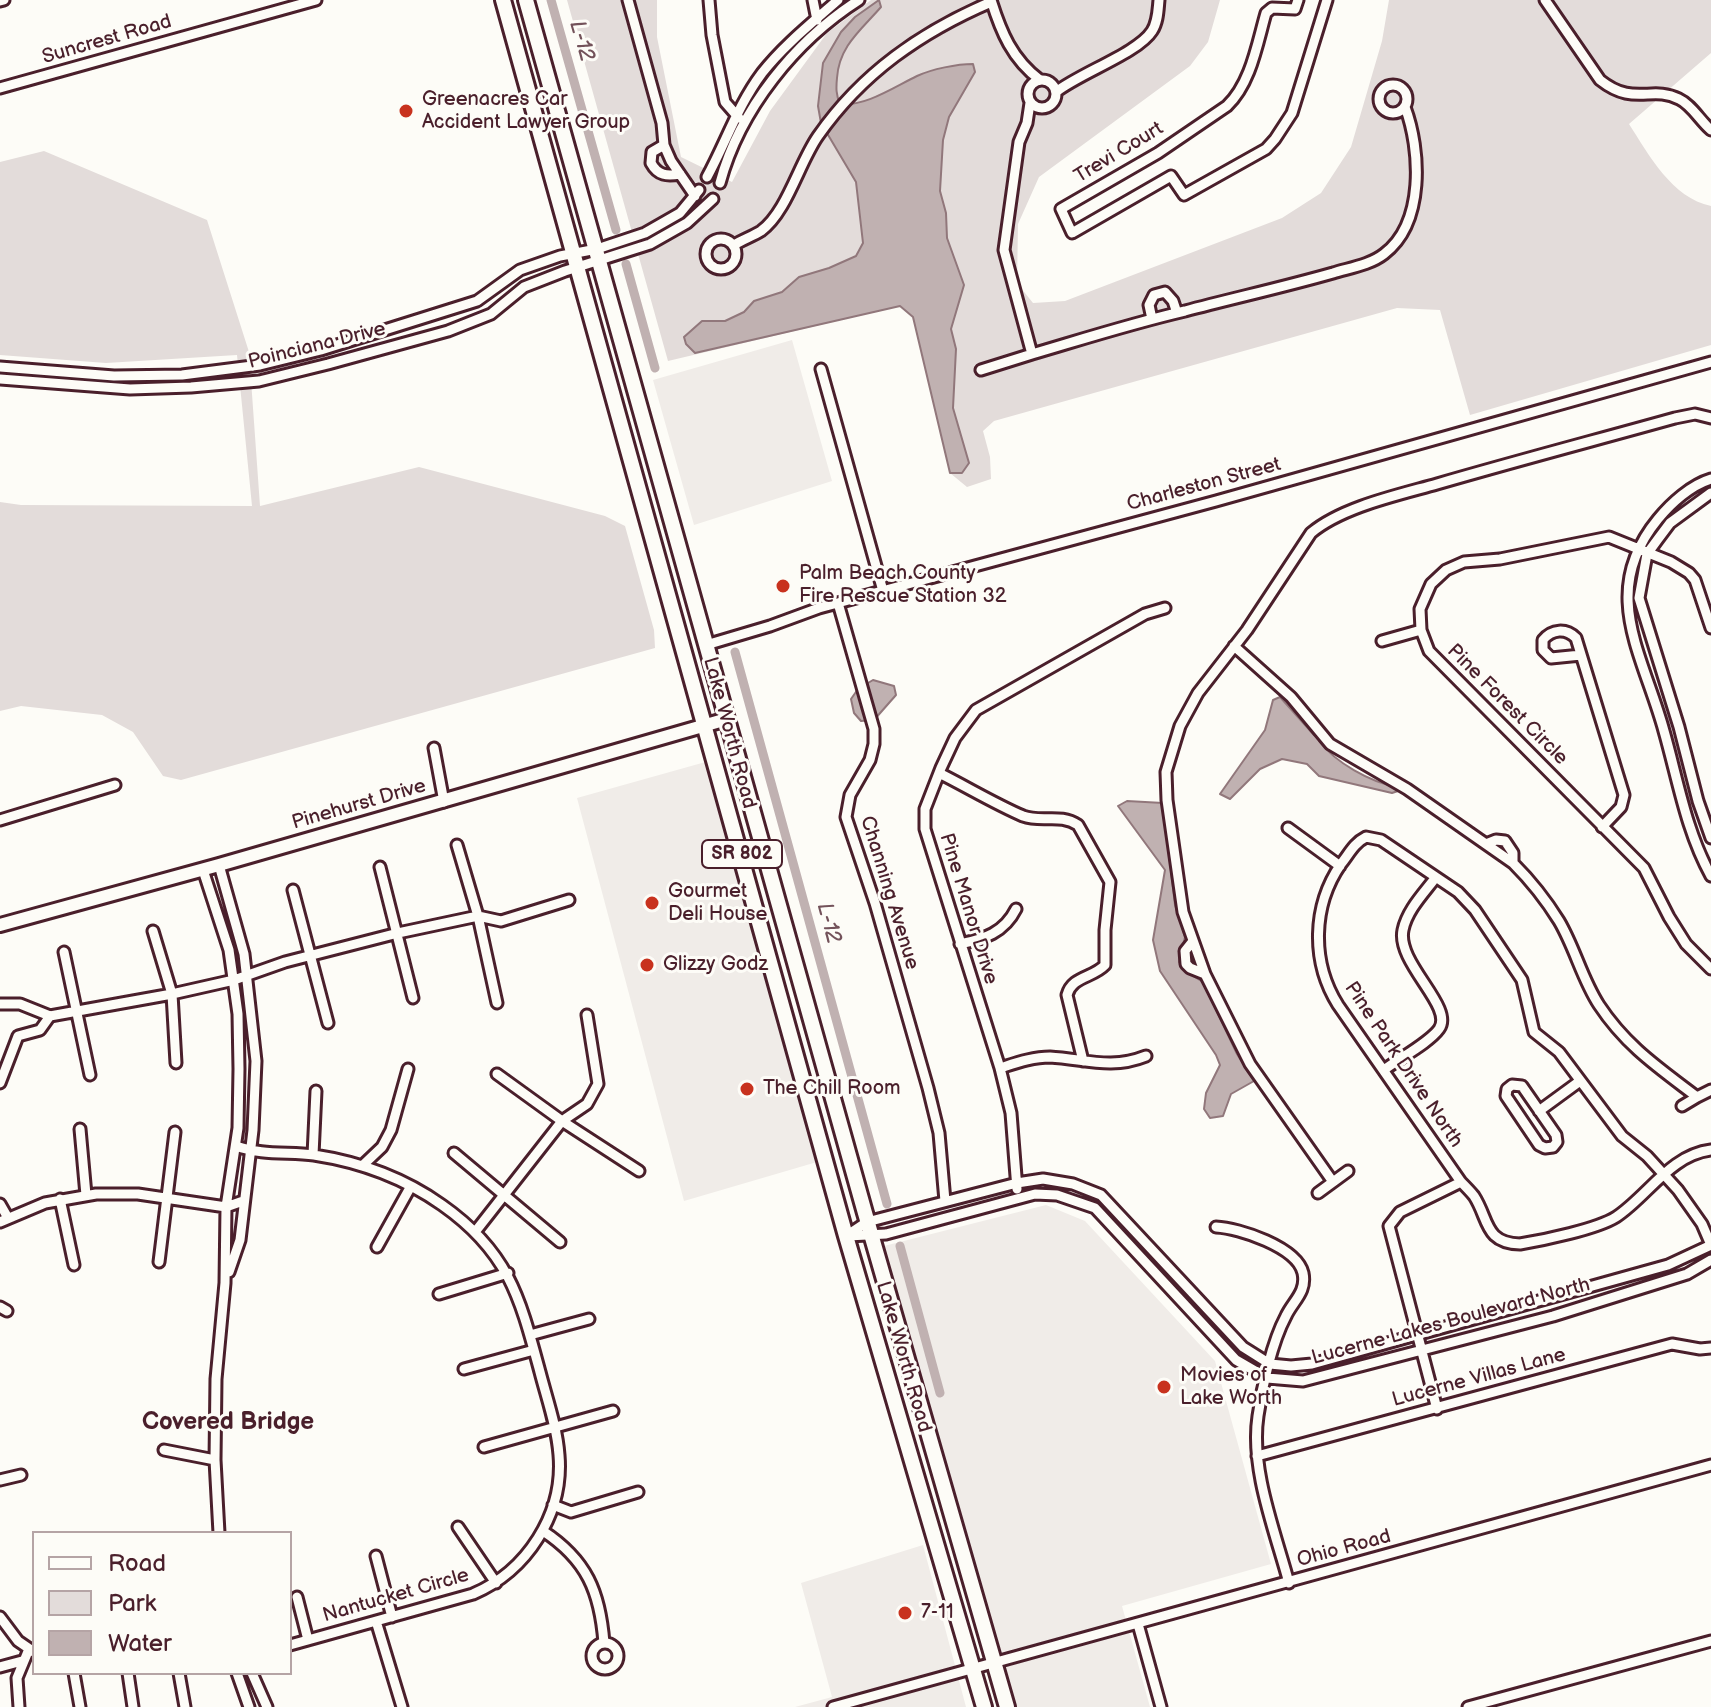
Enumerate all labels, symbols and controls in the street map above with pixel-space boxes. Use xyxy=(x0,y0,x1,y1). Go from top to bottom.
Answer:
street label: Suncrest Road xyxy=(39,10,175,70)
water label: L-12 xyxy=(563,18,599,64)
place label: Greenacres Car Accident Lawyer Group xyxy=(422,88,630,135)
marker: Greenacres Car Accident Lawyer Group xyxy=(397,102,415,120)
street label: Trevi Court xyxy=(1070,117,1168,189)
street label: Poinciana Drive xyxy=(246,317,388,375)
street label: Charleston Street xyxy=(1124,453,1284,517)
place label: Palm Beach County Fire Rescue Station 32 xyxy=(799,562,1007,609)
marker: Palm Beach County Fire Rescue Station 32 xyxy=(774,577,792,595)
street label: Pine Forest Circle xyxy=(1442,640,1572,770)
street label: Lake Worth Road xyxy=(697,655,761,811)
street label: Pinehurst Drive xyxy=(289,774,429,836)
street label: Channing Avenue xyxy=(854,813,924,973)
street label: Pine Manor Drive xyxy=(934,831,1002,987)
road number: SR 802 xyxy=(702,840,782,868)
place label: Gourmet Deli House xyxy=(668,880,767,927)
marker: Gourmet Deli House xyxy=(643,894,661,912)
water label: L-12 xyxy=(810,900,846,946)
place label: Glizzy Godz xyxy=(663,953,768,977)
marker: Glizzy Godz xyxy=(638,956,656,974)
street label: Pine Park Drive North xyxy=(1339,978,1467,1152)
place label: The Chill Room xyxy=(763,1077,901,1101)
marker: The Chill Room xyxy=(738,1080,756,1098)
street label: Lucerne Lakes Boulevard North xyxy=(1309,1273,1593,1371)
street label: Lake Worth Road xyxy=(870,1279,936,1435)
street label: Lucerne Villas Lane xyxy=(1390,1343,1568,1413)
place label: Movies of Lake Worth xyxy=(1180,1364,1282,1411)
marker: Movies of Lake Worth xyxy=(1155,1378,1173,1396)
district label: Covered Bridge xyxy=(142,1409,314,1437)
street label: Ohio Road xyxy=(1294,1525,1394,1573)
legend xyxy=(32,1531,292,1675)
text: Road xyxy=(108,1549,166,1578)
street label: Nantucket Circle xyxy=(320,1564,472,1628)
text: Park xyxy=(108,1589,156,1618)
place label: 7-11 xyxy=(921,1601,954,1625)
marker: 7-11 xyxy=(896,1604,914,1622)
text: Water xyxy=(108,1629,172,1658)

